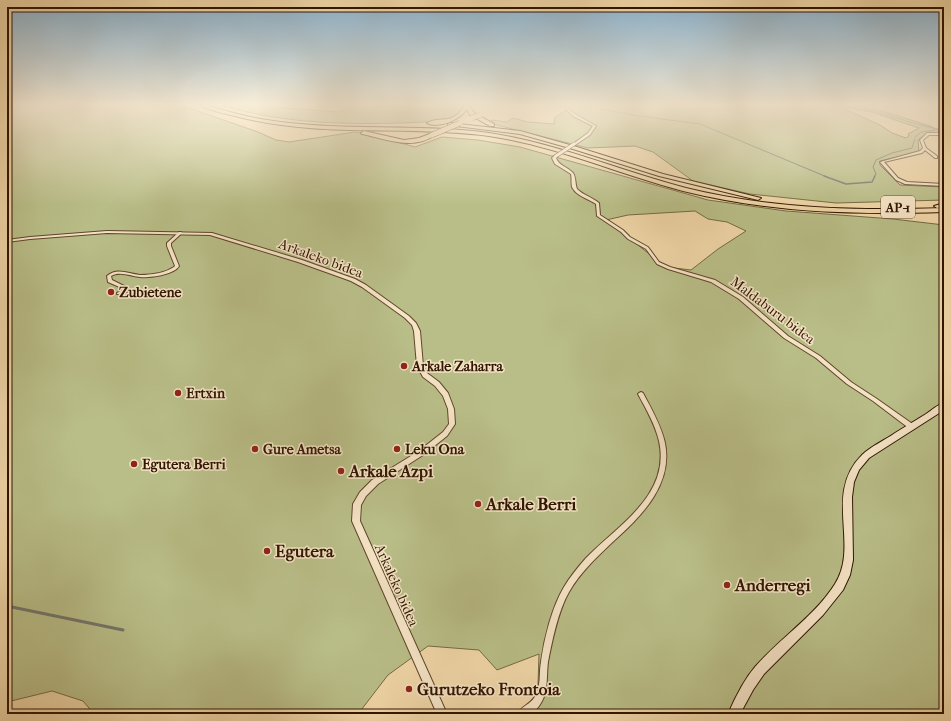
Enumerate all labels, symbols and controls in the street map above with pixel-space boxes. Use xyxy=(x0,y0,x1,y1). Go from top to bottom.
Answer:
road number: AP-1 xyxy=(881,196,915,218)
street label: Arkaleko bidea xyxy=(275,235,366,282)
street label: Maldaburu bidea xyxy=(727,273,819,348)
place label: Zubietene xyxy=(119,284,181,301)
marker: Zubietene xyxy=(106,287,116,297)
place label: Arkale Zaharra xyxy=(411,358,503,375)
marker: Arkale Zaharra xyxy=(399,361,409,371)
place label: Ertxin xyxy=(186,385,226,402)
marker: Ertxin xyxy=(173,388,183,398)
place label: Gure Ametsa xyxy=(263,441,341,458)
place label: Leku Ona xyxy=(405,441,465,458)
marker: Gure Ametsa xyxy=(250,444,260,454)
marker: Leku Ona xyxy=(392,444,402,454)
place label: Egutera Berri xyxy=(142,456,226,473)
marker: Egutera Berri xyxy=(129,459,139,469)
place label: Arkale Azpi xyxy=(348,461,434,482)
marker: Arkale Azpi xyxy=(336,466,346,476)
place label: Arkale Berri xyxy=(485,494,577,514)
marker: Arkale Berri xyxy=(473,499,483,509)
street label: Arkaleko bidea xyxy=(370,540,423,630)
place label: Egutera xyxy=(275,541,335,562)
marker: Egutera xyxy=(262,546,272,556)
place label: Anderregi xyxy=(734,575,811,596)
marker: Anderregi xyxy=(722,580,732,590)
place label: Gurutzeko Frontoia xyxy=(417,679,561,699)
marker: Gurutzeko Frontoia xyxy=(404,684,414,694)

